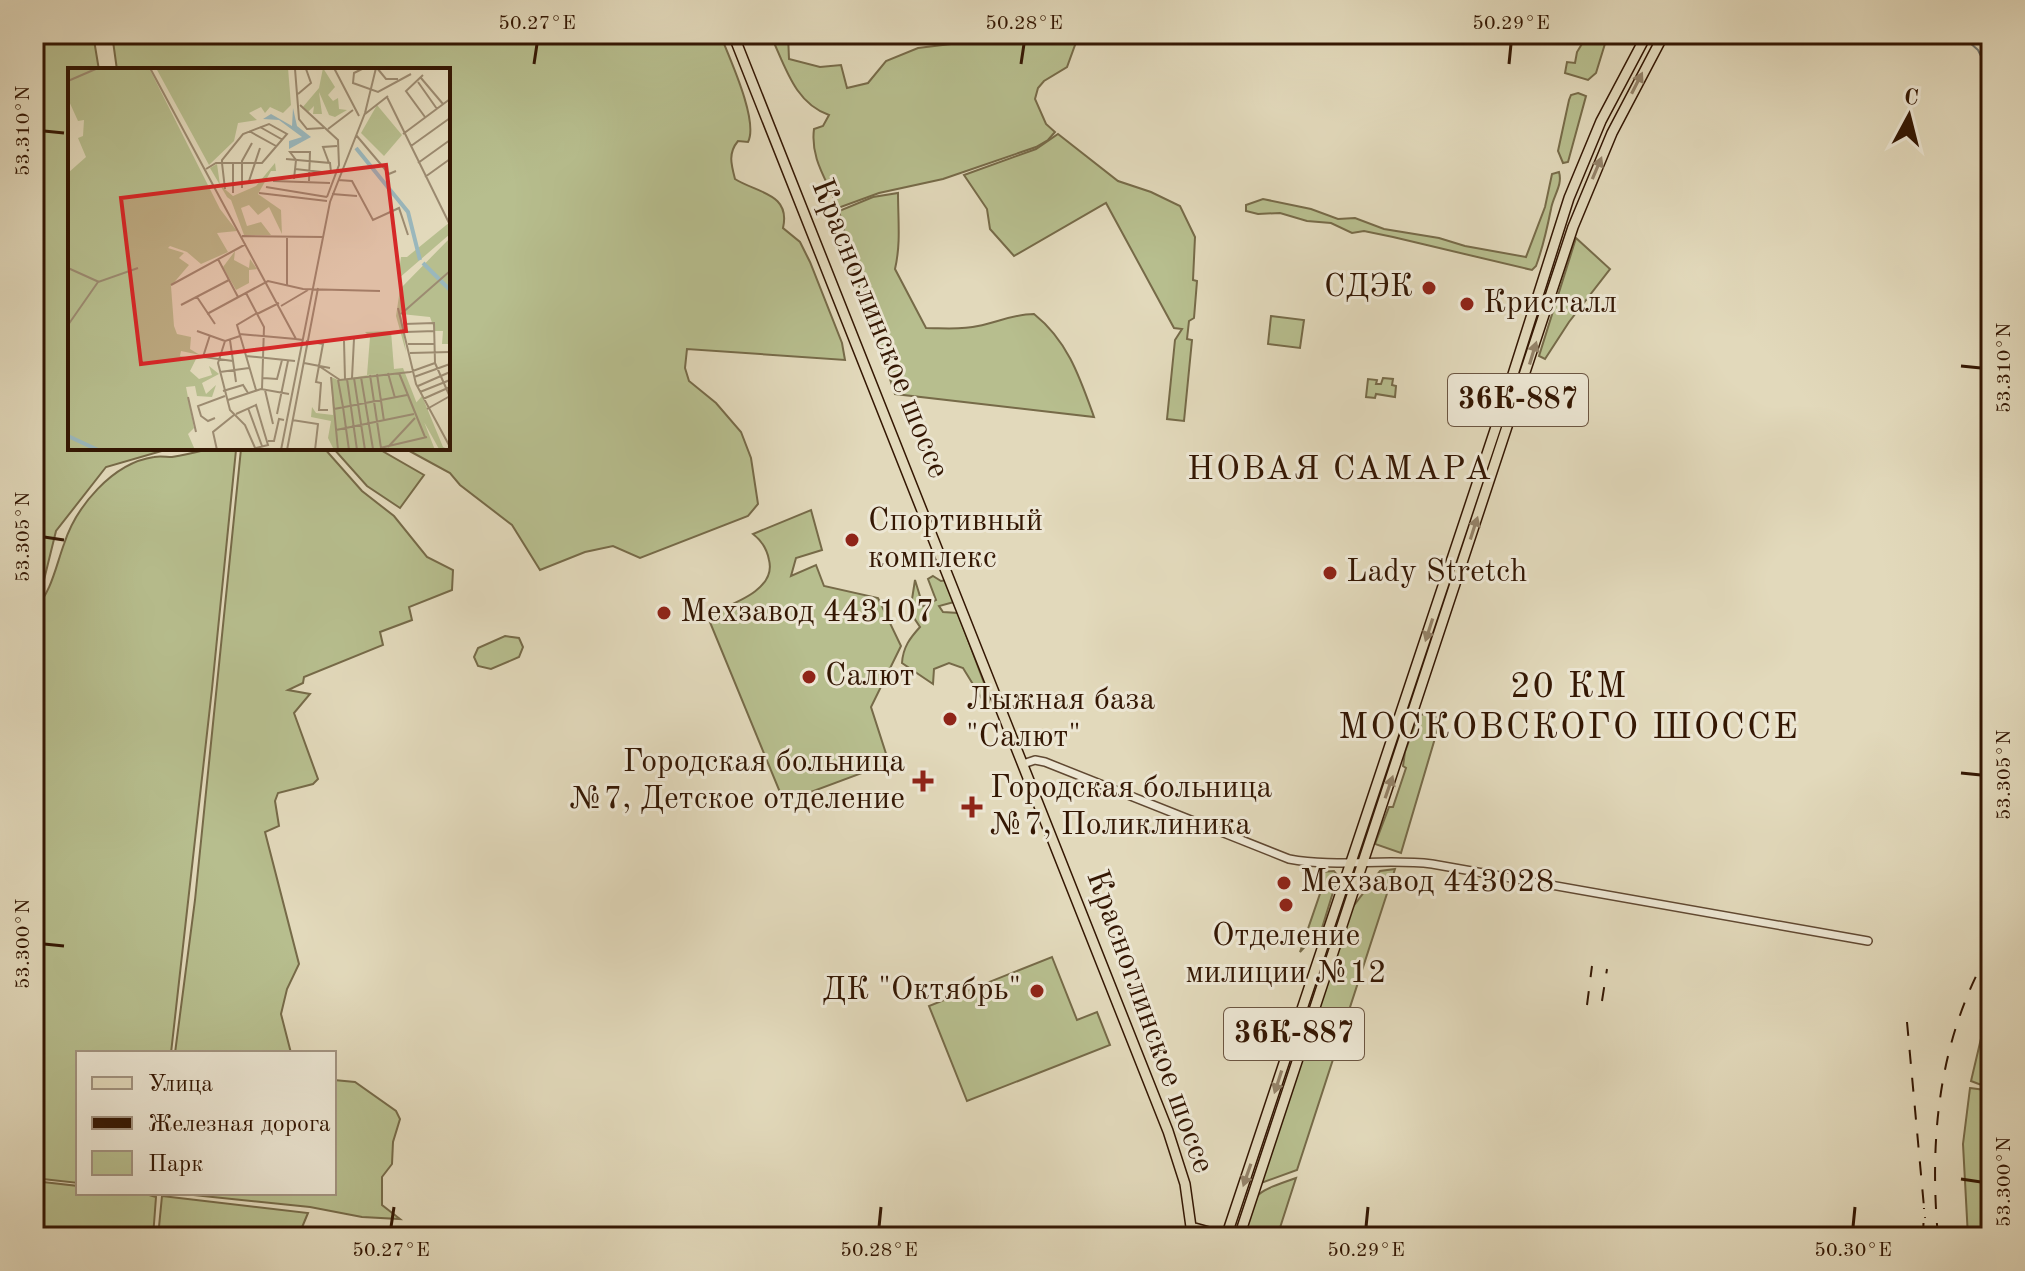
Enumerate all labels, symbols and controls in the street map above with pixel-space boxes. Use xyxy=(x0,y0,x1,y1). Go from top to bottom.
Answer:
text: 50.27°E xyxy=(498,14,576,34)
text: 50.28°E xyxy=(985,14,1063,34)
text: 50.29°E xyxy=(1472,14,1550,34)
inset map xyxy=(68,68,450,450)
one-way arrow xyxy=(1631,72,1644,95)
north arrow xyxy=(1869,76,1949,156)
text: 53.310°N xyxy=(14,86,34,176)
text: С xyxy=(1903,86,1920,110)
one-way arrow xyxy=(1590,156,1603,180)
street label: Красноглинское шоссе xyxy=(804,175,954,483)
place label: СДЭК xyxy=(1324,272,1413,304)
marker: СДЭК xyxy=(1420,279,1438,297)
place label: Кристалл xyxy=(1483,288,1617,320)
marker: Кристалл xyxy=(1458,295,1476,313)
text: 53.310°N xyxy=(1995,323,2015,413)
one-way arrow xyxy=(1527,340,1540,364)
road number: 36К-887 xyxy=(1448,374,1588,426)
district label: НОВАЯ САМАРА xyxy=(1187,453,1493,487)
text: 53.305°N xyxy=(14,492,34,582)
place label: Спортивный комплекс xyxy=(868,506,1043,575)
one-way arrow xyxy=(1468,516,1481,540)
marker: Спортивный комплекс xyxy=(843,531,861,549)
place label: Lady Stretch xyxy=(1346,557,1527,589)
marker: Lady Stretch xyxy=(1321,564,1339,582)
place label: Мехзавод 443107 xyxy=(680,597,934,629)
marker: Мехзавод 443107 xyxy=(655,604,673,622)
one-way arrow xyxy=(1422,618,1434,642)
place label: Салют xyxy=(825,661,915,693)
marker: Салют xyxy=(800,668,818,686)
district label: 20 КМ МОСКОВСКОГО ШОССЕ xyxy=(1338,670,1800,747)
place label: Лыжная база "Салют" xyxy=(966,685,1156,754)
marker: Лыжная база "Салют" xyxy=(941,710,959,728)
text: 53.305°N xyxy=(1995,730,2015,820)
place label: Городская больница №7, Детское отделение xyxy=(570,747,905,816)
marker: Городская больница №7, Детское отделение xyxy=(912,770,934,792)
place label: Городская больница №7, Поликлиника xyxy=(990,773,1272,842)
one-way arrow xyxy=(1383,775,1395,799)
marker: Городская больница №7, Поликлиника xyxy=(961,796,983,818)
street label: Красноглинское шоссе xyxy=(1079,866,1219,1178)
place label: Мехзавод 443028 xyxy=(1300,867,1554,899)
marker: Мехзавод 443028 xyxy=(1275,874,1293,892)
marker: Отделение милиции №12 xyxy=(1277,896,1295,914)
text: 53.300°N xyxy=(14,899,34,989)
place label: Отделение милиции №12 xyxy=(1185,921,1387,990)
place label: ДК "Октябрь" xyxy=(822,975,1021,1007)
marker: ДК "Октябрь" xyxy=(1028,982,1046,1000)
road number: 36К-887 xyxy=(1224,1008,1364,1060)
legend xyxy=(76,1051,336,1195)
one-way arrow xyxy=(1271,1070,1284,1094)
text: Улица xyxy=(148,1073,213,1097)
text: Железная дорога xyxy=(148,1113,331,1137)
text: 53.300°N xyxy=(1995,1137,2015,1227)
text: Парк xyxy=(148,1153,203,1177)
one-way arrow xyxy=(1240,1163,1253,1187)
text: 50.27°E xyxy=(352,1241,430,1261)
text: 50.28°E xyxy=(840,1241,918,1261)
text: 50.29°E xyxy=(1327,1241,1405,1261)
text: 50.30°E xyxy=(1814,1241,1892,1261)

